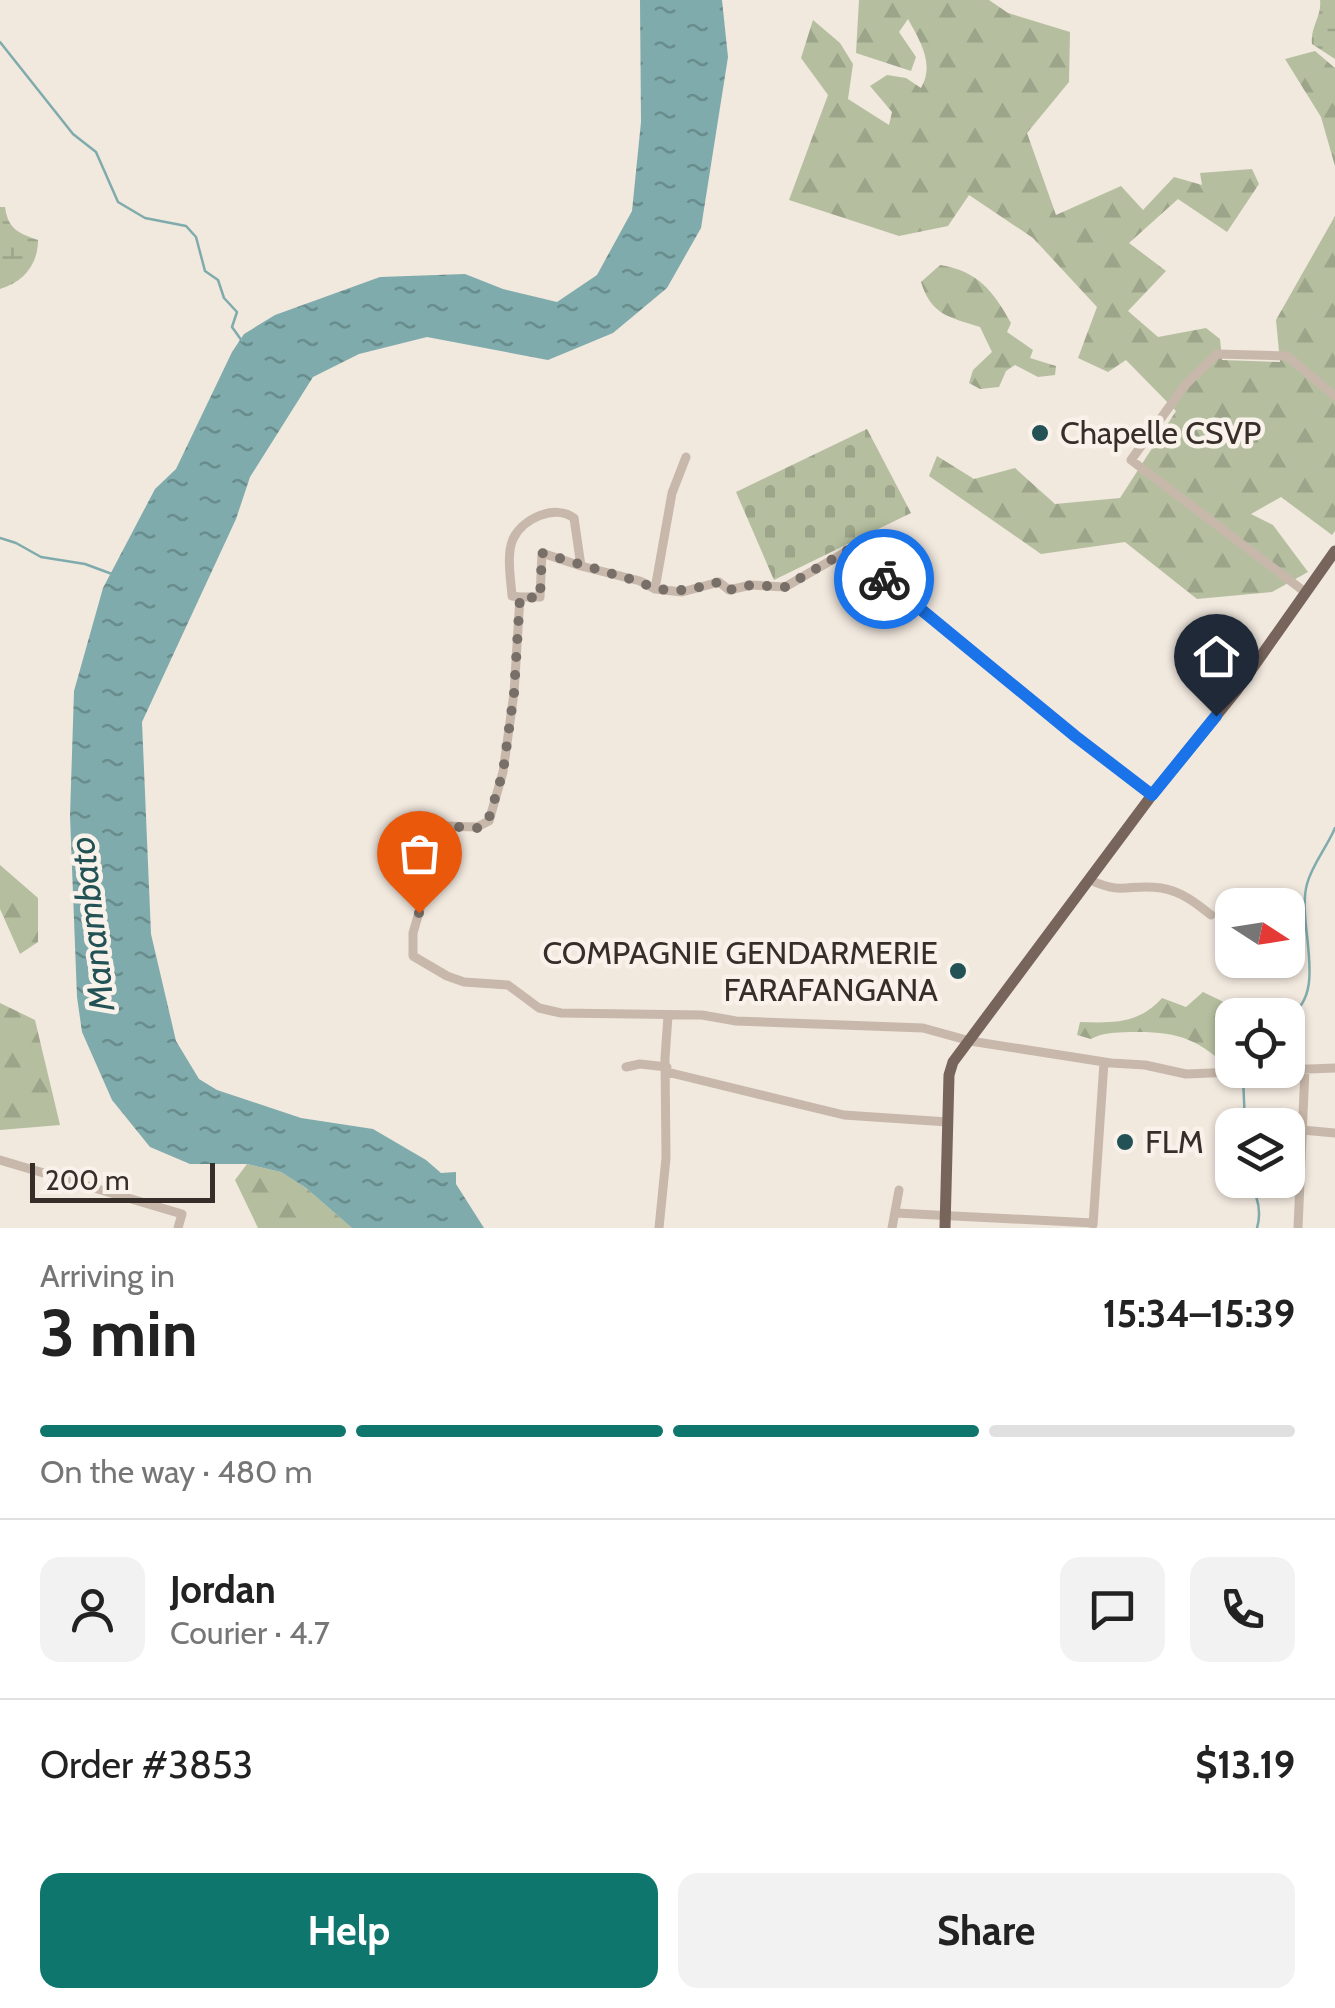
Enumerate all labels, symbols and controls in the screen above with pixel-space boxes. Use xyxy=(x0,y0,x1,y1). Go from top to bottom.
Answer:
place label: Chapelle CSVP xyxy=(1060,413,1261,452)
marker: Chapelle CSVP xyxy=(1029,422,1051,444)
courier xyxy=(834,529,934,629)
icon: bike xyxy=(857,552,912,607)
pin xyxy=(1174,614,1259,717)
icon: home xyxy=(1189,629,1244,684)
pin xyxy=(377,811,462,914)
icon: bag xyxy=(392,826,447,881)
water label: Manambato xyxy=(59,834,124,1015)
north arrow xyxy=(1215,888,1305,978)
map controls xyxy=(1215,888,1305,1198)
place label: COMPAGNIE GENDARMERIE FARAFANGANA xyxy=(543,933,938,1009)
marker: COMPAGNIE GENDARMERIE FARAFANGANA xyxy=(947,960,969,982)
button: locate xyxy=(1215,998,1305,1088)
button: layers xyxy=(1215,1108,1305,1198)
place label: FLM xyxy=(1145,1122,1204,1161)
marker: FLM xyxy=(1114,1131,1136,1153)
scale bar xyxy=(30,1158,215,1202)
text: 200 m xyxy=(45,1163,130,1197)
text: Arriving in xyxy=(40,1256,175,1295)
text: 15:34–15:39 xyxy=(1103,1290,1295,1337)
text: 3 min xyxy=(40,1293,198,1372)
text: On the way · 480 m xyxy=(40,1452,313,1491)
button: person xyxy=(40,1557,145,1662)
button: chat xyxy=(1060,1557,1165,1662)
button: phone xyxy=(1190,1557,1295,1662)
text: Jordan xyxy=(170,1566,276,1613)
text: Courier · 4.7 xyxy=(170,1613,330,1652)
text: Order #3853 xyxy=(40,1741,253,1788)
text: $13.19 xyxy=(1195,1741,1295,1788)
button: Help xyxy=(40,1873,658,1988)
button: Share xyxy=(678,1873,1295,1988)

